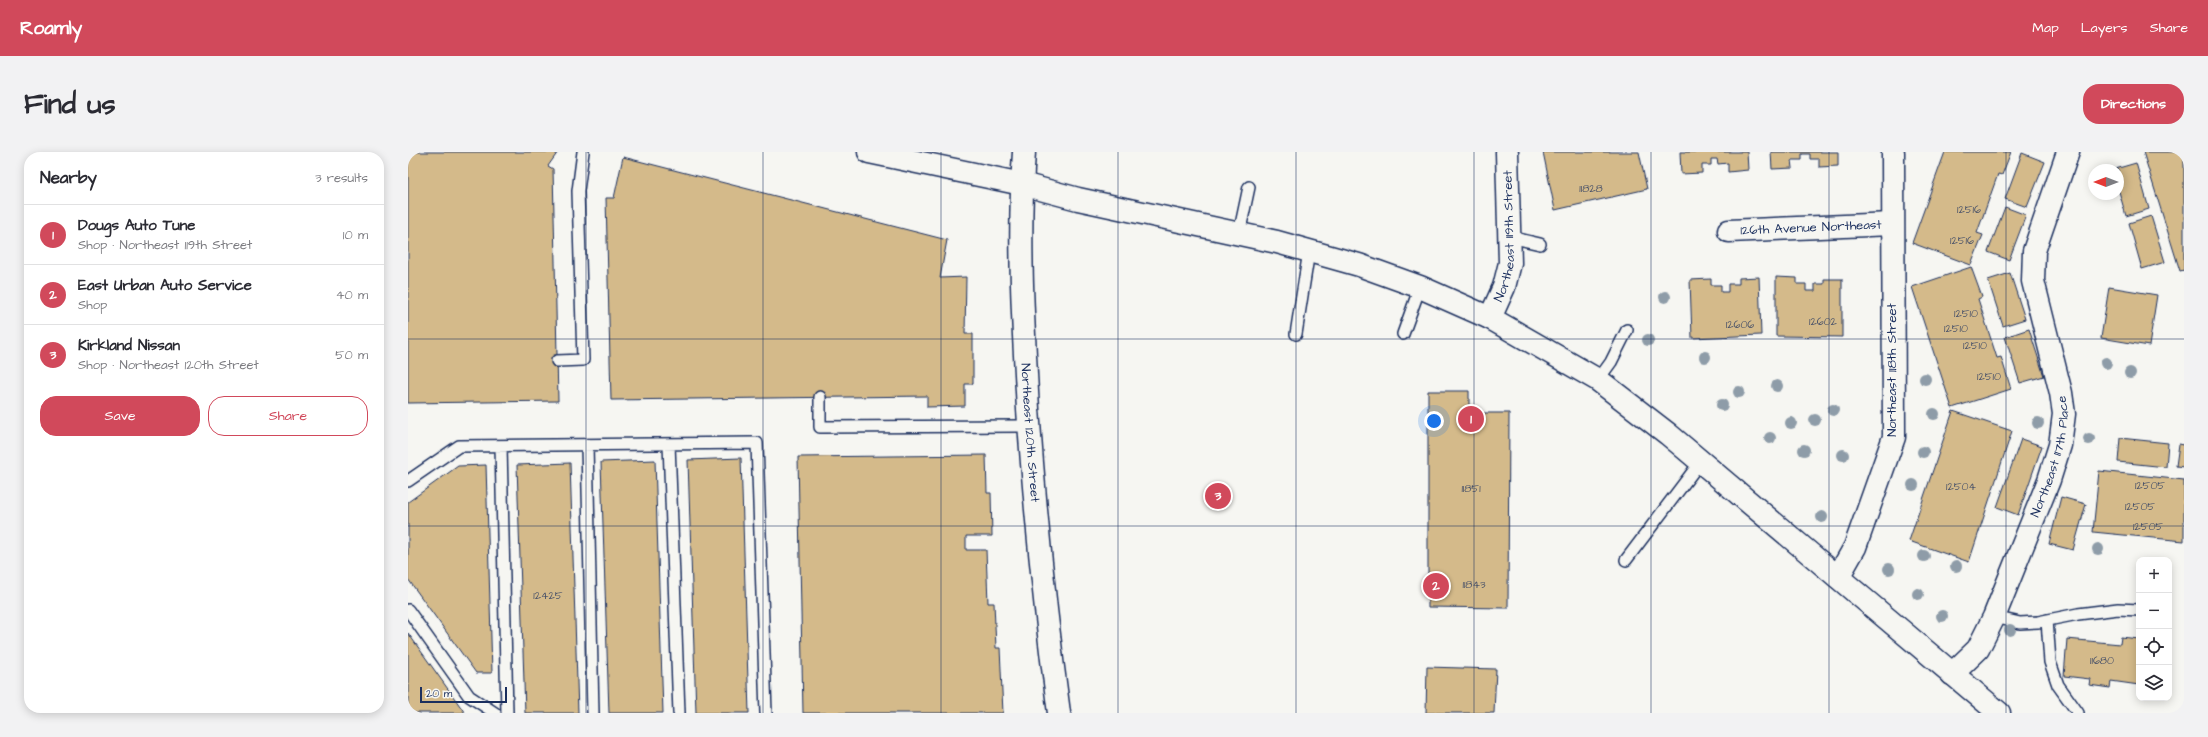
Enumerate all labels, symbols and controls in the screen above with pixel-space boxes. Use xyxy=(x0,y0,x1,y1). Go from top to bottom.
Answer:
text: Roamly xyxy=(20,15,82,42)
text: Map xyxy=(2032,18,2059,38)
text: Layers xyxy=(2081,18,2128,38)
text: Share xyxy=(2150,18,2188,38)
button: Directions xyxy=(2083,84,2184,124)
text: Find us xyxy=(24,85,115,124)
north arrow xyxy=(2088,164,2124,200)
text: Nearby xyxy=(40,166,97,190)
text: 3 results xyxy=(315,169,368,187)
street label: Northeast 119th Street xyxy=(1489,169,1519,305)
house number: 11828 xyxy=(1579,181,1603,196)
house number: 12516 xyxy=(1957,202,1981,217)
text: Dougs Auto Tune xyxy=(78,215,195,236)
street label: 126th Avenue Northeast xyxy=(1740,215,1883,240)
text: 1 xyxy=(52,226,54,244)
text: 10 m xyxy=(343,226,368,244)
house number: 12516 xyxy=(1950,233,1974,248)
text: Shop · Northeast 119th Street xyxy=(78,236,252,254)
text: East Urban Auto Service xyxy=(78,275,252,296)
text: 2 xyxy=(49,286,57,304)
text: 40 m xyxy=(336,286,368,304)
text: Shop xyxy=(78,296,107,314)
street label: Northeast 118th Street xyxy=(1883,302,1901,437)
house number: 12510 xyxy=(1954,306,1978,321)
house number: 12602 xyxy=(1809,314,1838,329)
house number: 12606 xyxy=(1726,317,1754,332)
house number: 12510 xyxy=(1944,321,1968,336)
text: Kirkland Nissan xyxy=(78,335,180,356)
house number: 12510 xyxy=(1963,338,1987,353)
text: 3 xyxy=(50,346,56,364)
text: 50 m xyxy=(335,346,368,364)
text: Shop · Northeast 120th Street xyxy=(78,356,259,374)
street label: Northeast 120th Street xyxy=(1016,363,1044,504)
house number: 12510 xyxy=(1977,369,2001,384)
street label: Northeast 117th Place xyxy=(2026,395,2073,520)
button: Save xyxy=(40,396,200,436)
button: Share xyxy=(208,396,368,436)
pin: 1 xyxy=(1458,404,1484,434)
your location xyxy=(1424,411,1444,431)
house number: 12505 xyxy=(2135,478,2165,493)
house number: 12504 xyxy=(1946,479,1976,494)
pin: 3 xyxy=(1205,481,1231,511)
house number: 11851 xyxy=(1461,481,1481,496)
house number: 12505 xyxy=(2125,499,2155,514)
house number: 12505 xyxy=(2133,519,2163,534)
map controls xyxy=(2136,557,2172,701)
button: + xyxy=(2136,557,2172,593)
pin: 2 xyxy=(1423,571,1449,601)
house number: 11843 xyxy=(1462,577,1486,592)
house number: 12425 xyxy=(533,588,563,603)
button: − xyxy=(2136,593,2172,629)
button: locate xyxy=(2136,629,2172,665)
house number: 11680 xyxy=(2090,653,2114,668)
button: layers xyxy=(2136,665,2172,701)
scale bar xyxy=(420,685,507,704)
text: 20 m xyxy=(426,686,452,701)

